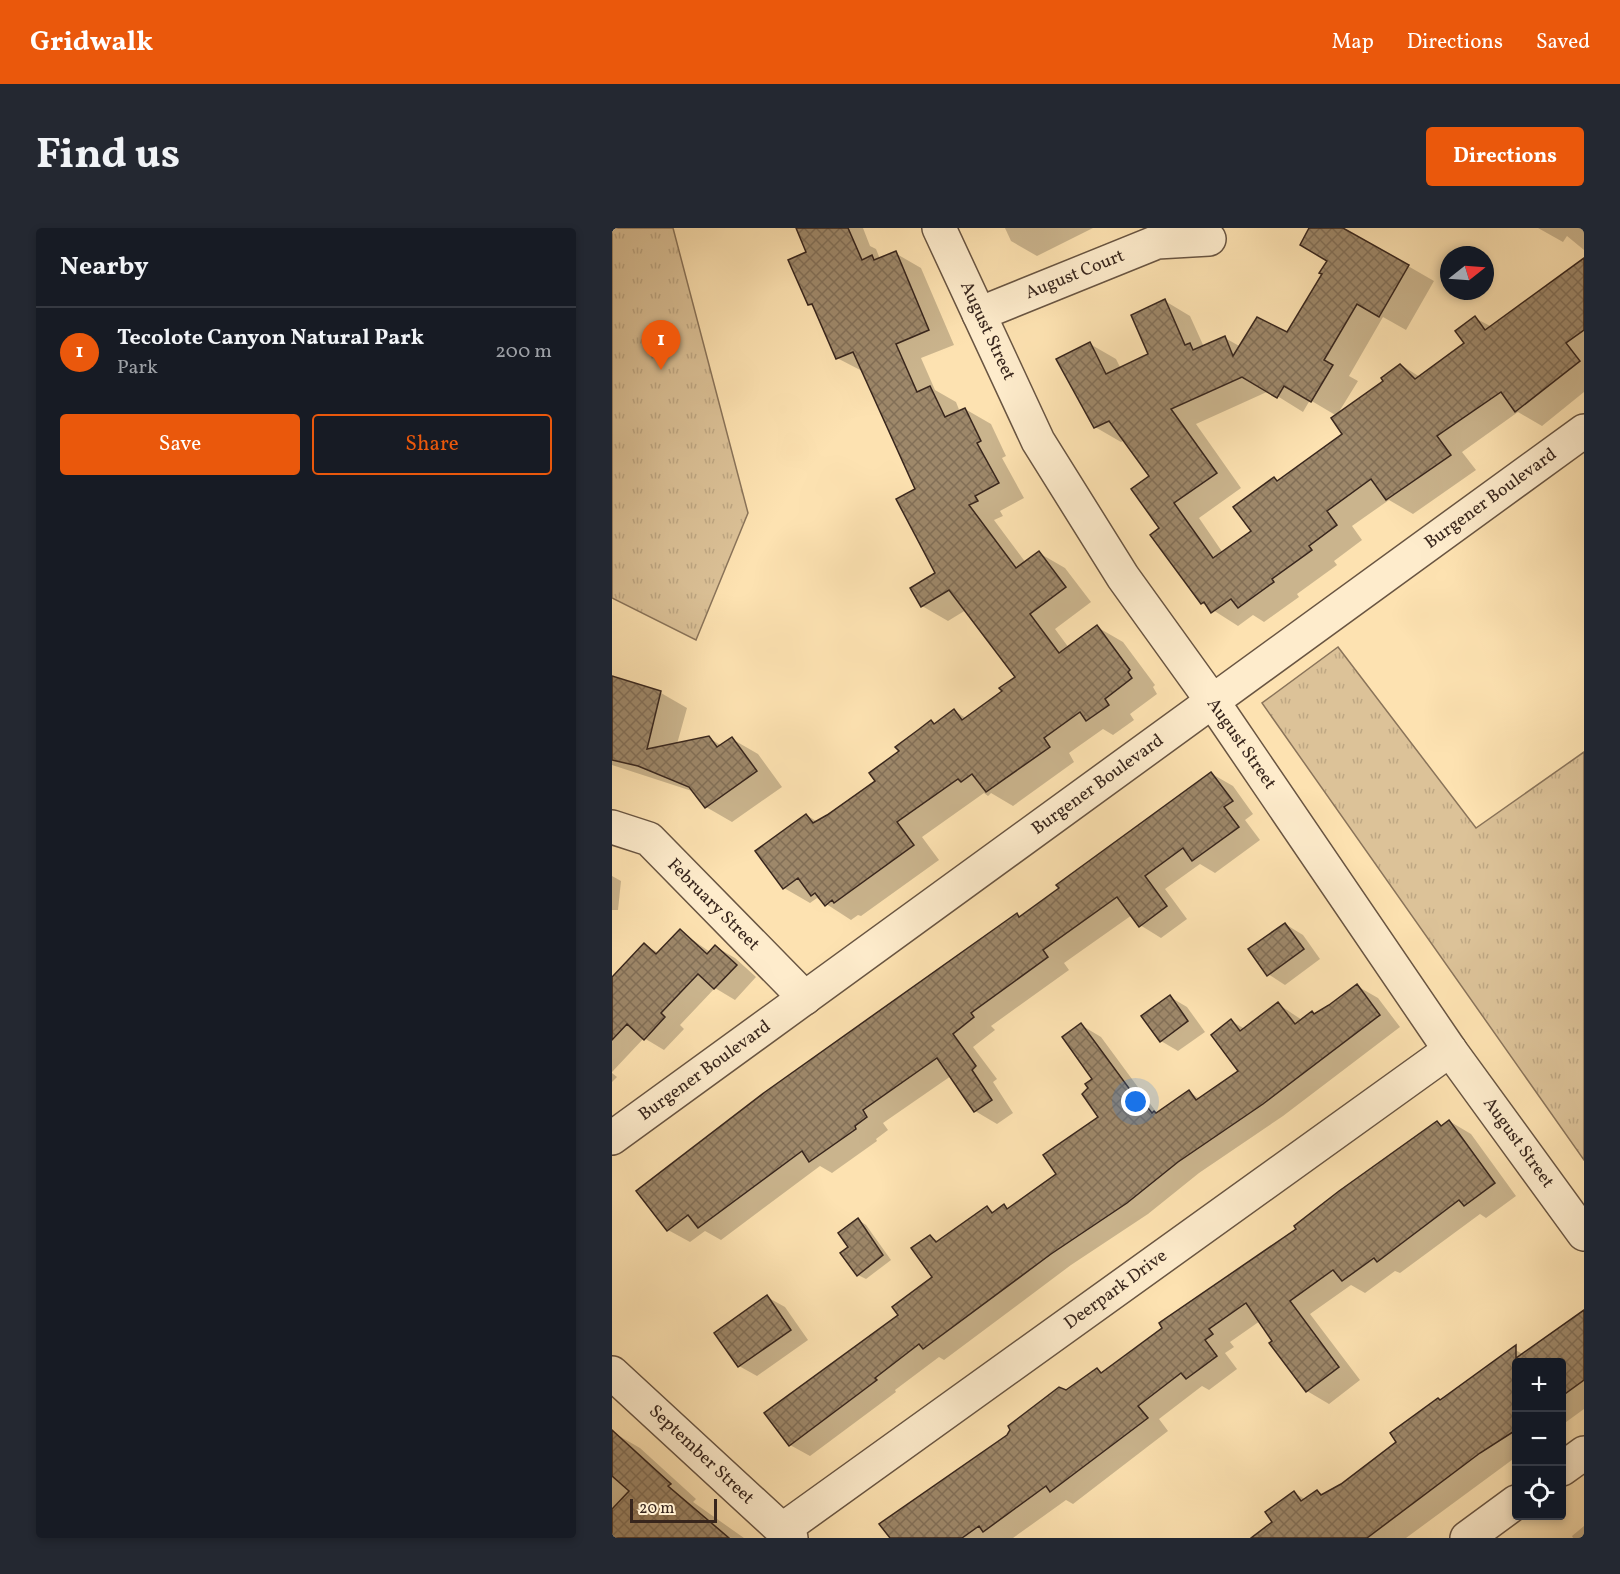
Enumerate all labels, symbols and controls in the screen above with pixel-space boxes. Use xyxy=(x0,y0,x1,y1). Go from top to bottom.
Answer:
text: Gridwalk xyxy=(30,23,153,62)
text: Map xyxy=(1332,28,1374,57)
text: Directions xyxy=(1407,28,1503,57)
text: Saved xyxy=(1536,28,1590,57)
text: Find us xyxy=(36,127,180,186)
button: Directions xyxy=(1426,127,1584,186)
street label: August Court xyxy=(1022,244,1128,306)
north arrow xyxy=(1440,246,1494,300)
text: Nearby xyxy=(60,249,149,285)
street label: August Street xyxy=(953,277,1021,385)
pin: 1 xyxy=(641,320,680,370)
text: Tecolote Canyon Natural Park xyxy=(117,323,424,354)
text: 1 xyxy=(75,338,84,366)
text: 200 m xyxy=(495,338,552,366)
text: Park xyxy=(117,354,158,382)
button: Save xyxy=(60,414,300,475)
button: Share xyxy=(312,414,552,475)
street label: Burgener Boulevard xyxy=(1420,442,1562,556)
street label: August Street xyxy=(1200,693,1282,795)
street label: Burgener Boulevard xyxy=(1027,728,1169,842)
street label: February Street xyxy=(661,853,765,957)
street label: Burgener Boulevard xyxy=(634,1014,776,1128)
your location xyxy=(1121,1087,1150,1116)
street label: August Street xyxy=(1477,1093,1559,1193)
street label: Deerpark Drive xyxy=(1059,1244,1173,1336)
map controls xyxy=(1512,1358,1566,1520)
button: + xyxy=(1512,1358,1566,1412)
street label: September Street xyxy=(643,1399,759,1511)
button: − xyxy=(1512,1412,1566,1466)
button: locate xyxy=(1512,1466,1566,1520)
scale bar xyxy=(630,1496,717,1524)
text: 20 m xyxy=(639,1498,674,1520)

